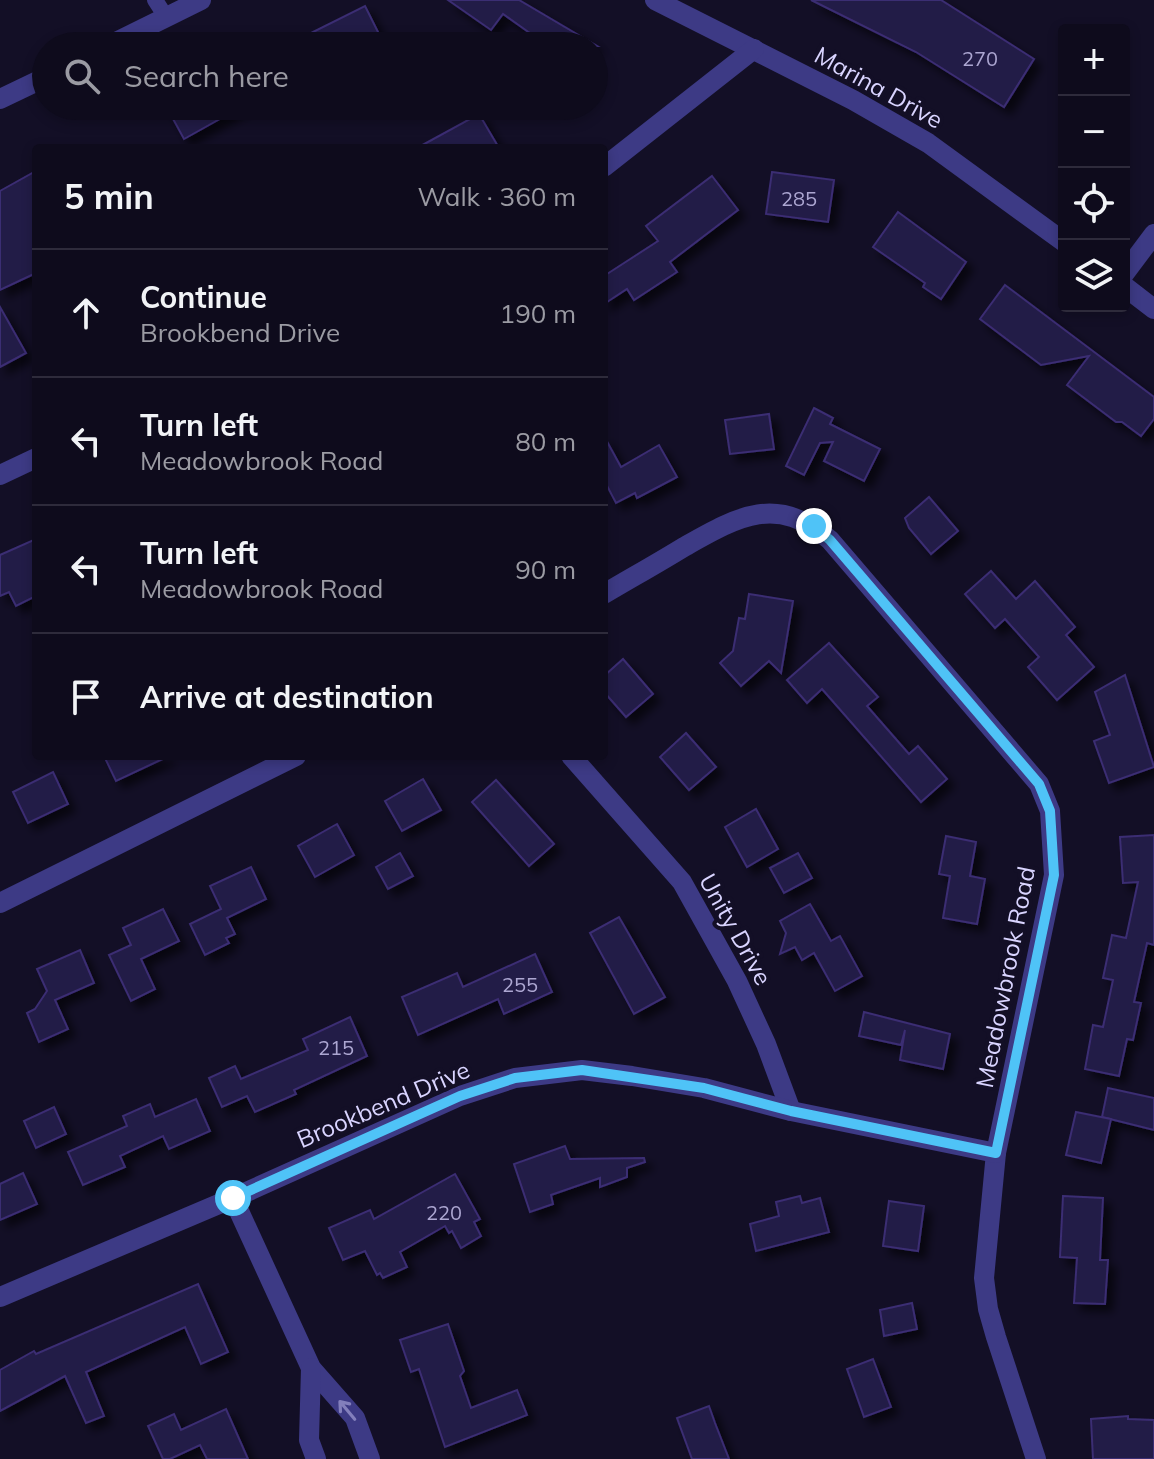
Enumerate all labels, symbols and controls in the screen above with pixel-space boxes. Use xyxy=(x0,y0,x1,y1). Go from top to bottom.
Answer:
map controls xyxy=(1058,24,1130,312)
button: + xyxy=(1058,24,1130,96)
search box xyxy=(32,32,608,120)
street label: Marina Drive xyxy=(810,39,948,135)
house number: 270 xyxy=(962,46,998,71)
icon: search xyxy=(60,54,104,98)
text: Search here xyxy=(124,57,289,95)
button: − xyxy=(1058,96,1130,168)
button: locate xyxy=(1058,168,1130,240)
text: 5 min xyxy=(64,175,154,218)
text: Walk · 360 m xyxy=(417,180,576,213)
house number: 285 xyxy=(781,186,817,211)
button: layers xyxy=(1058,240,1130,312)
text: Continue xyxy=(140,278,267,316)
icon: ahead xyxy=(64,291,108,335)
text: 190 m xyxy=(500,297,576,330)
text: Brookbend Drive xyxy=(140,316,340,349)
text: Turn left xyxy=(140,406,258,444)
icon: left xyxy=(64,419,108,463)
text: 80 m xyxy=(515,425,576,458)
text: Meadowbrook Road xyxy=(140,444,383,477)
route end xyxy=(796,508,832,544)
text: Turn left xyxy=(140,534,258,572)
icon: left xyxy=(64,547,108,591)
text: 90 m xyxy=(515,553,576,586)
text: Meadowbrook Road xyxy=(140,572,383,605)
icon: arrive xyxy=(64,675,108,719)
text: Arrive at destination xyxy=(140,678,434,716)
street label: Meadowbrook Road xyxy=(969,864,1041,1090)
street label: Unity Drive xyxy=(693,868,779,990)
house number: 255 xyxy=(502,972,538,997)
house number: 215 xyxy=(318,1035,354,1060)
street label: Brookbend Drive xyxy=(292,1054,474,1154)
route start xyxy=(215,1180,251,1216)
house number: 220 xyxy=(426,1200,462,1225)
one-way arrow xyxy=(338,1400,356,1420)

